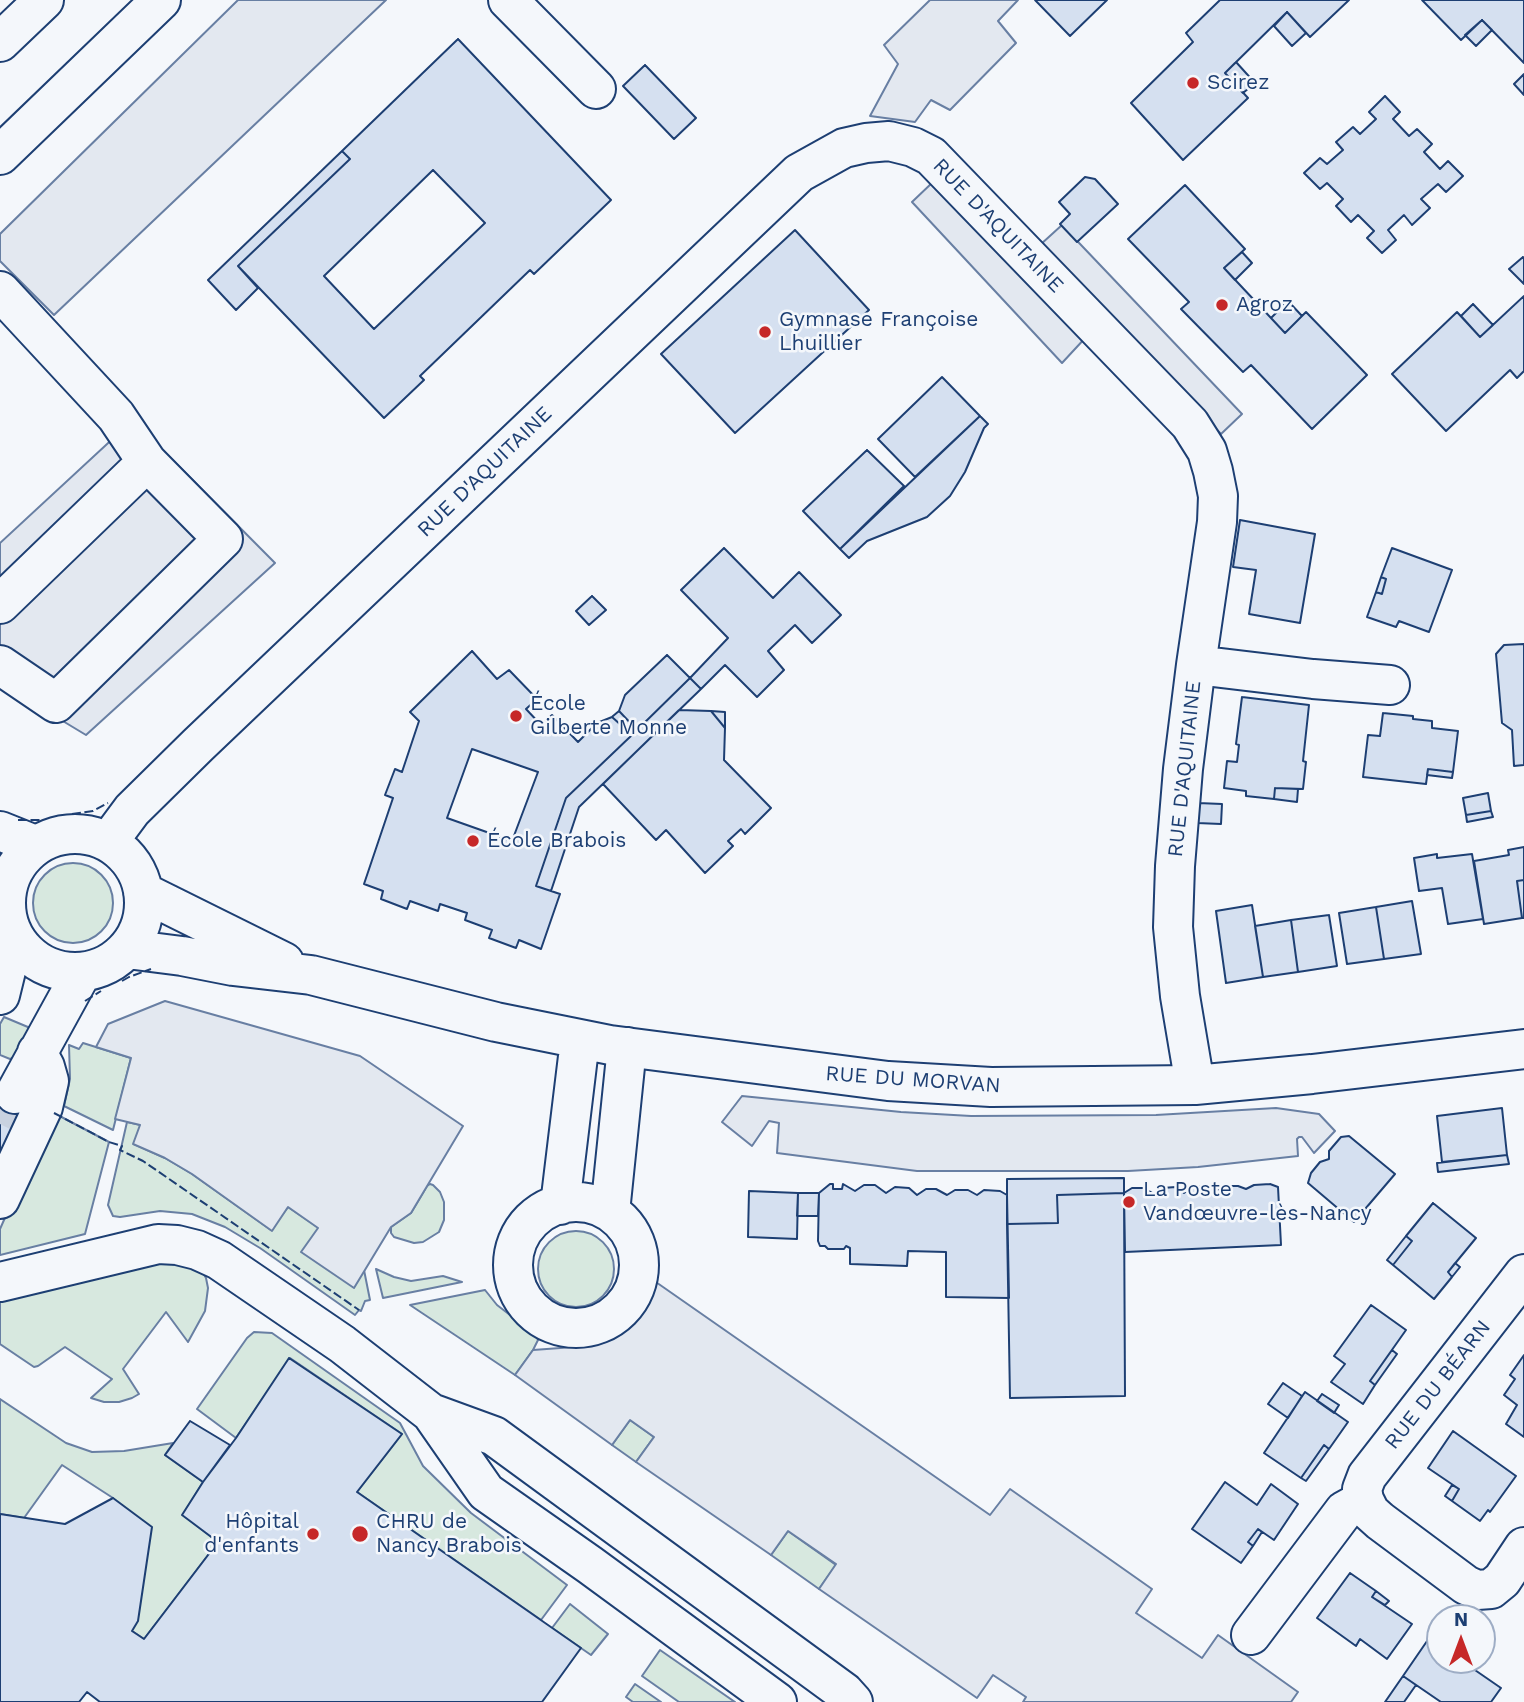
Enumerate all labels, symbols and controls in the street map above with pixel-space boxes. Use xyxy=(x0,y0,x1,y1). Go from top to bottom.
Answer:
place label: Scirez xyxy=(1207,70,1269,96)
marker: Scirez xyxy=(1185,75,1201,91)
street label: RUE D'AQUITAINE xyxy=(927,154,1069,298)
place label: Agroz xyxy=(1236,292,1293,318)
marker: Agroz xyxy=(1214,297,1230,313)
place label: Gymnase Françoise Lhuillier xyxy=(779,307,978,357)
marker: Gymnase Françoise Lhuillier xyxy=(757,324,773,340)
street label: RUE D'AQUITAINE xyxy=(413,401,557,543)
street label: RUE D'AQUITAINE xyxy=(1163,680,1207,858)
place label: École Gilberte Monne xyxy=(530,691,687,741)
marker: École Gilberte Monne xyxy=(508,708,524,724)
place label: École Brabois xyxy=(487,828,626,854)
marker: École Brabois xyxy=(465,833,481,849)
street label: RUE DU MORVAN xyxy=(825,1061,1001,1099)
place label: La Poste Vandœuvre-lès-Nancy xyxy=(1143,1177,1372,1227)
marker: La Poste Vandœuvre-lès-Nancy xyxy=(1121,1194,1137,1210)
street label: RUE DU BÉARN xyxy=(1380,1315,1496,1455)
place label: Hôpital d'enfants xyxy=(204,1509,299,1559)
place label: CHRU de Nancy Brabois xyxy=(376,1509,522,1559)
marker: CHRU de Nancy Brabois xyxy=(350,1524,370,1544)
marker: Hôpital d'enfants xyxy=(305,1526,321,1542)
north arrow xyxy=(1426,1604,1496,1674)
text: N xyxy=(1454,1608,1468,1631)

